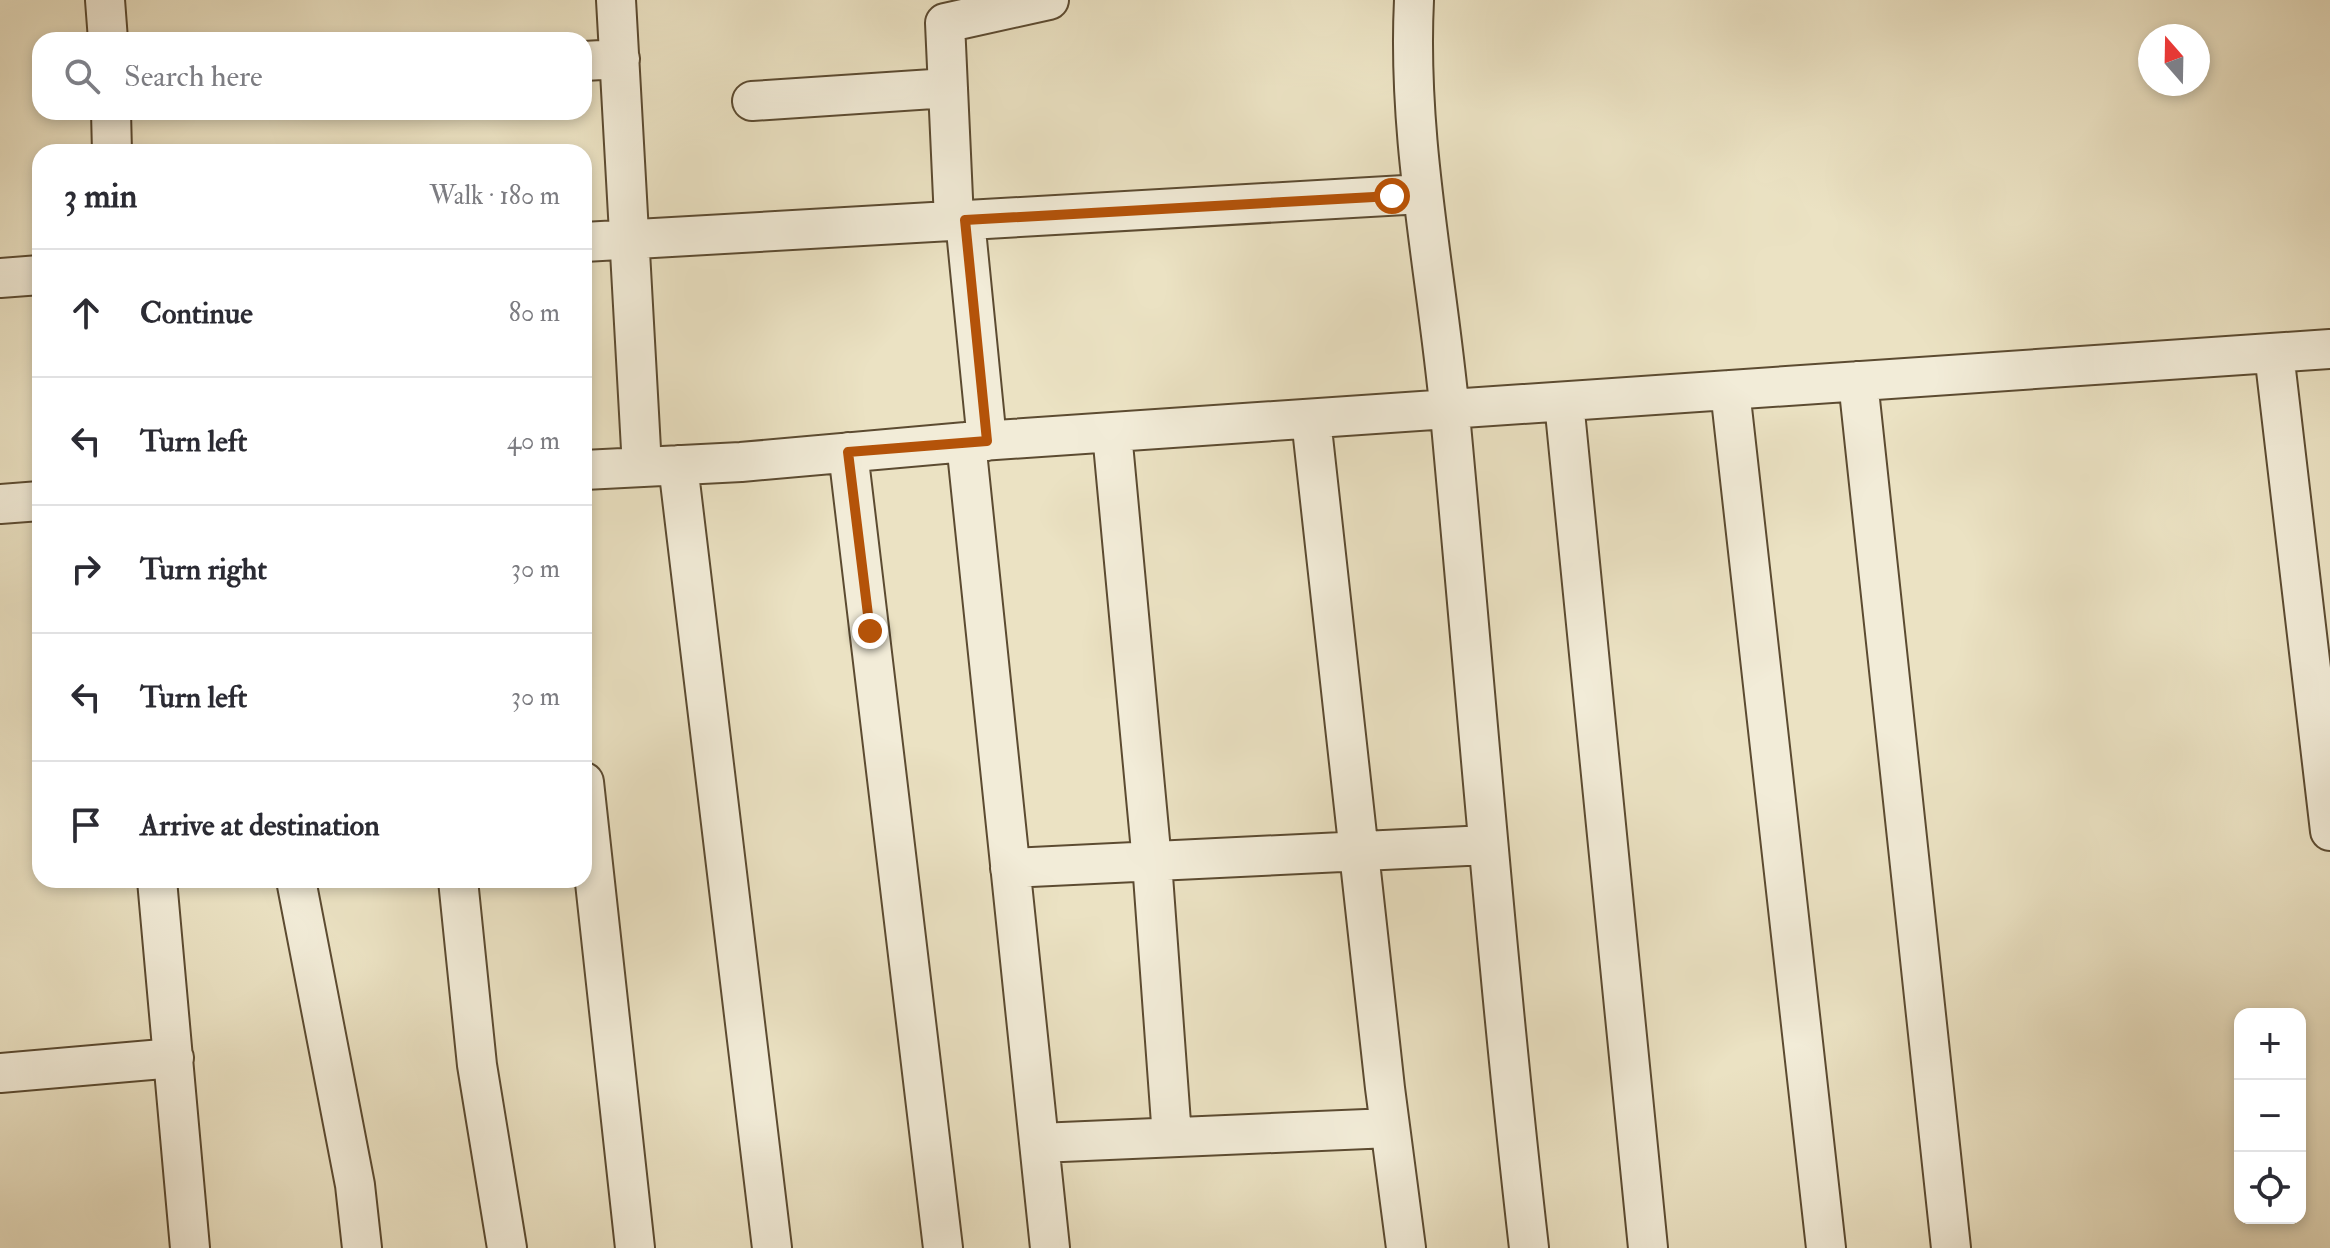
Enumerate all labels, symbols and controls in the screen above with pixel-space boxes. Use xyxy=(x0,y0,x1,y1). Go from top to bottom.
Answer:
north arrow xyxy=(2138,24,2210,96)
search box xyxy=(32,32,592,120)
icon: search xyxy=(60,54,104,98)
text: Search here xyxy=(124,58,263,95)
text: 3 min xyxy=(64,175,137,218)
route start xyxy=(1374,178,1410,214)
text: Walk · 180 m xyxy=(430,180,560,212)
icon: ahead xyxy=(64,291,108,335)
text: Continue xyxy=(140,295,253,332)
text: 80 m xyxy=(509,297,560,329)
icon: left xyxy=(64,419,108,463)
text: Turn left xyxy=(140,423,247,460)
text: 40 m xyxy=(507,425,560,457)
icon: right xyxy=(64,547,108,591)
text: Turn right xyxy=(140,551,267,588)
text: 30 m xyxy=(511,553,560,585)
route end xyxy=(852,613,888,649)
icon: left xyxy=(64,675,108,719)
text: Turn left xyxy=(140,679,247,716)
text: 30 m xyxy=(511,681,560,713)
icon: arrive xyxy=(64,803,108,847)
text: Arrive at destination xyxy=(140,807,380,844)
map controls xyxy=(2234,1008,2306,1224)
button: + xyxy=(2234,1008,2306,1080)
button: − xyxy=(2234,1080,2306,1152)
button: locate xyxy=(2234,1152,2306,1224)

